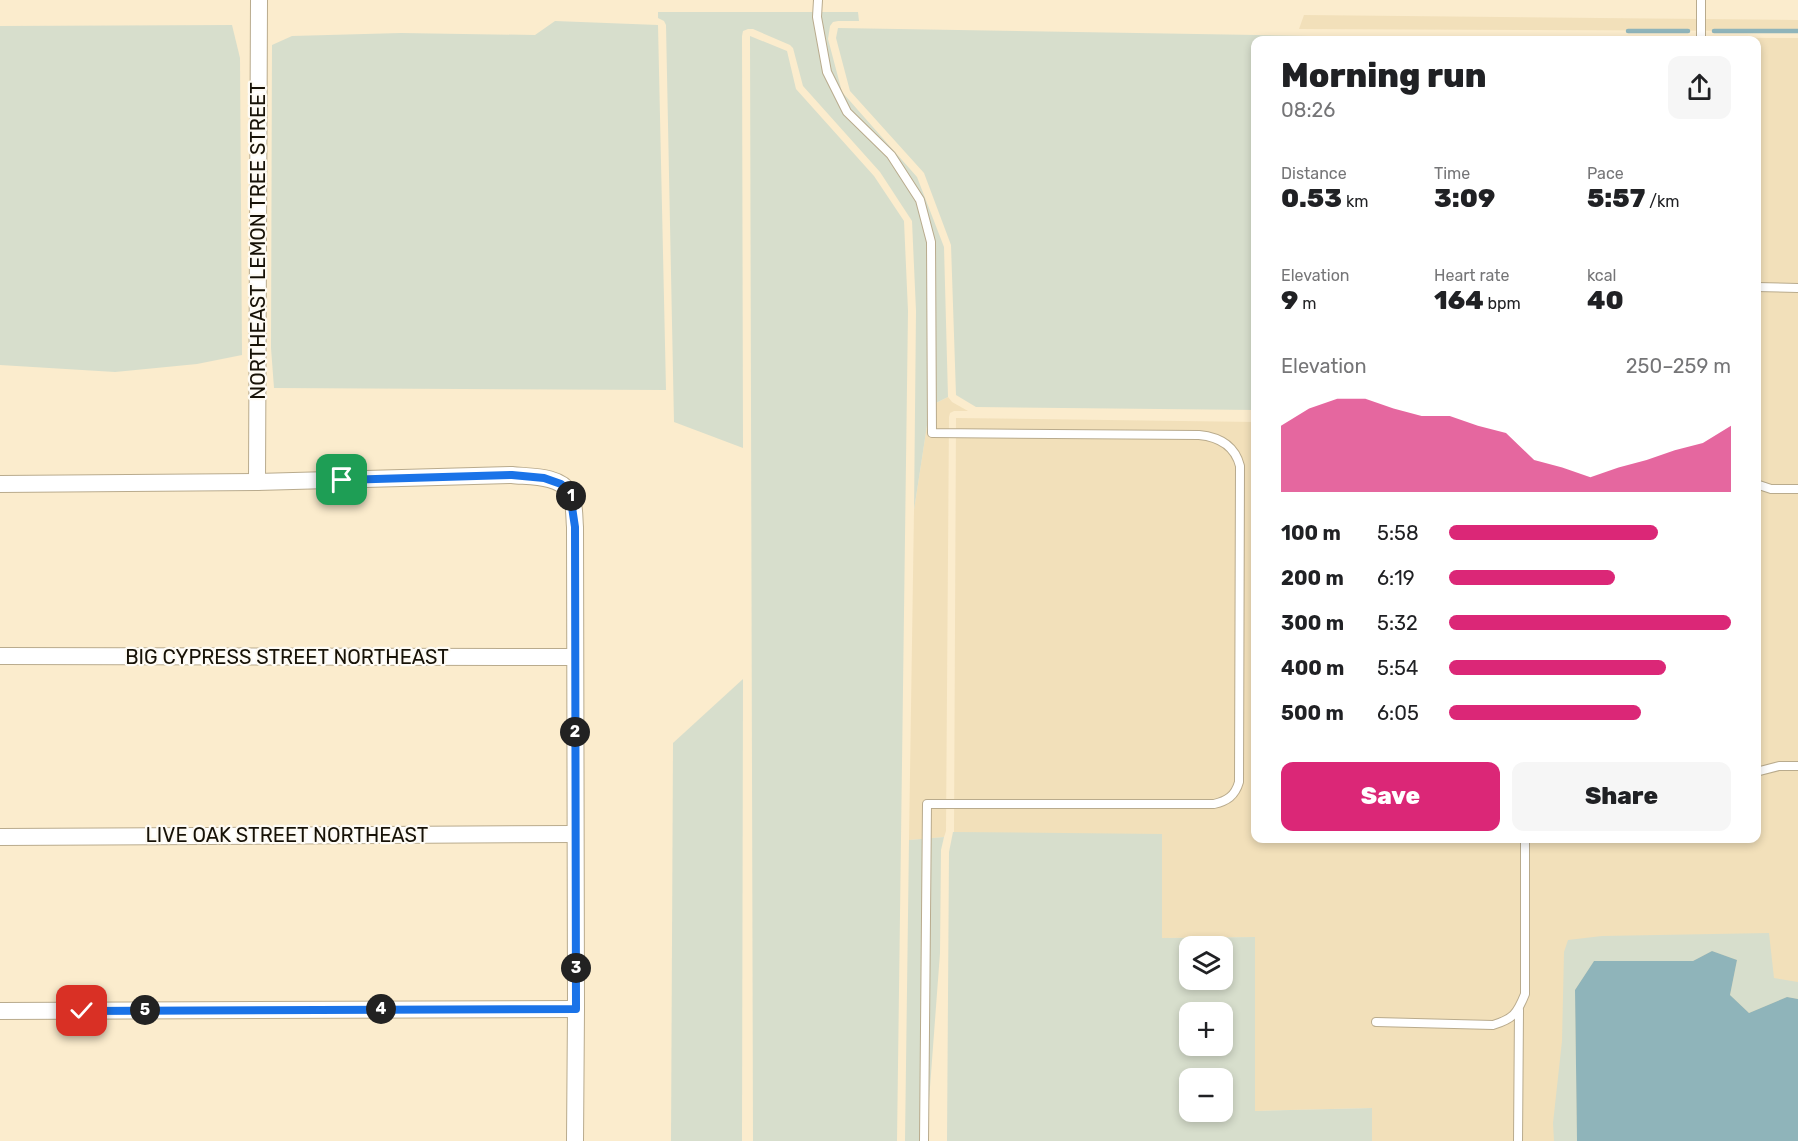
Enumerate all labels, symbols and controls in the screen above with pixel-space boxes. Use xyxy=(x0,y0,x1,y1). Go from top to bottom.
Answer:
text: Morning run xyxy=(1281,56,1486,95)
button: share xyxy=(1668,56,1731,119)
street label: NORTHEAST LEMON TREE STREET xyxy=(246,82,270,400)
text: 08:26 xyxy=(1281,98,1335,122)
text: Distance xyxy=(1281,164,1347,183)
text: Time xyxy=(1434,164,1470,183)
text: Pace xyxy=(1587,164,1624,183)
text: 0.53 xyxy=(1281,183,1342,214)
text: 3:09 xyxy=(1434,183,1495,214)
text: 5:57 xyxy=(1587,183,1645,214)
text: km xyxy=(1342,192,1368,211)
text: /km xyxy=(1645,192,1679,211)
text: Elevation xyxy=(1281,266,1350,285)
text: Heart rate xyxy=(1434,266,1509,285)
text: kcal xyxy=(1587,266,1616,285)
text: 9 xyxy=(1281,285,1298,316)
text: 164 xyxy=(1434,285,1484,316)
text: 40 xyxy=(1587,285,1624,316)
text: m xyxy=(1298,294,1316,313)
text: bpm xyxy=(1484,294,1521,313)
text: Elevation xyxy=(1281,354,1367,378)
text: 250–259 m xyxy=(1626,354,1731,378)
pin xyxy=(316,454,367,505)
icon: arrive xyxy=(325,463,358,496)
pin: 1 xyxy=(556,481,586,511)
text: 1 xyxy=(567,486,575,505)
text: 100 m xyxy=(1281,521,1341,545)
text: 5:58 xyxy=(1377,521,1419,545)
text: 200 m xyxy=(1281,566,1344,590)
text: 6:19 xyxy=(1377,566,1415,590)
text: 300 m xyxy=(1281,611,1344,635)
text: 5:32 xyxy=(1377,611,1418,635)
street label: BIG CYPRESS STREET NORTHEAST xyxy=(125,645,449,669)
text: 400 m xyxy=(1281,656,1344,680)
text: 5:54 xyxy=(1377,656,1418,680)
text: 500 m xyxy=(1281,701,1344,725)
text: 6:05 xyxy=(1377,701,1419,725)
pin: 2 xyxy=(560,717,590,747)
text: 2 xyxy=(570,722,580,741)
button: Save xyxy=(1281,762,1500,831)
button: Share xyxy=(1512,762,1731,831)
street label: LIVE OAK STREET NORTHEAST xyxy=(146,823,429,847)
map controls xyxy=(1179,936,1233,1122)
button: layers xyxy=(1179,936,1233,990)
pin: 3 xyxy=(561,953,591,983)
text: 3 xyxy=(571,958,581,977)
pin xyxy=(56,985,107,1036)
icon: check xyxy=(65,994,98,1027)
pin: 4 xyxy=(366,994,396,1024)
pin: 5 xyxy=(130,995,160,1025)
text: 4 xyxy=(376,999,386,1018)
text: 5 xyxy=(140,1000,150,1019)
button: + xyxy=(1179,1002,1233,1056)
button: − xyxy=(1179,1068,1233,1122)

